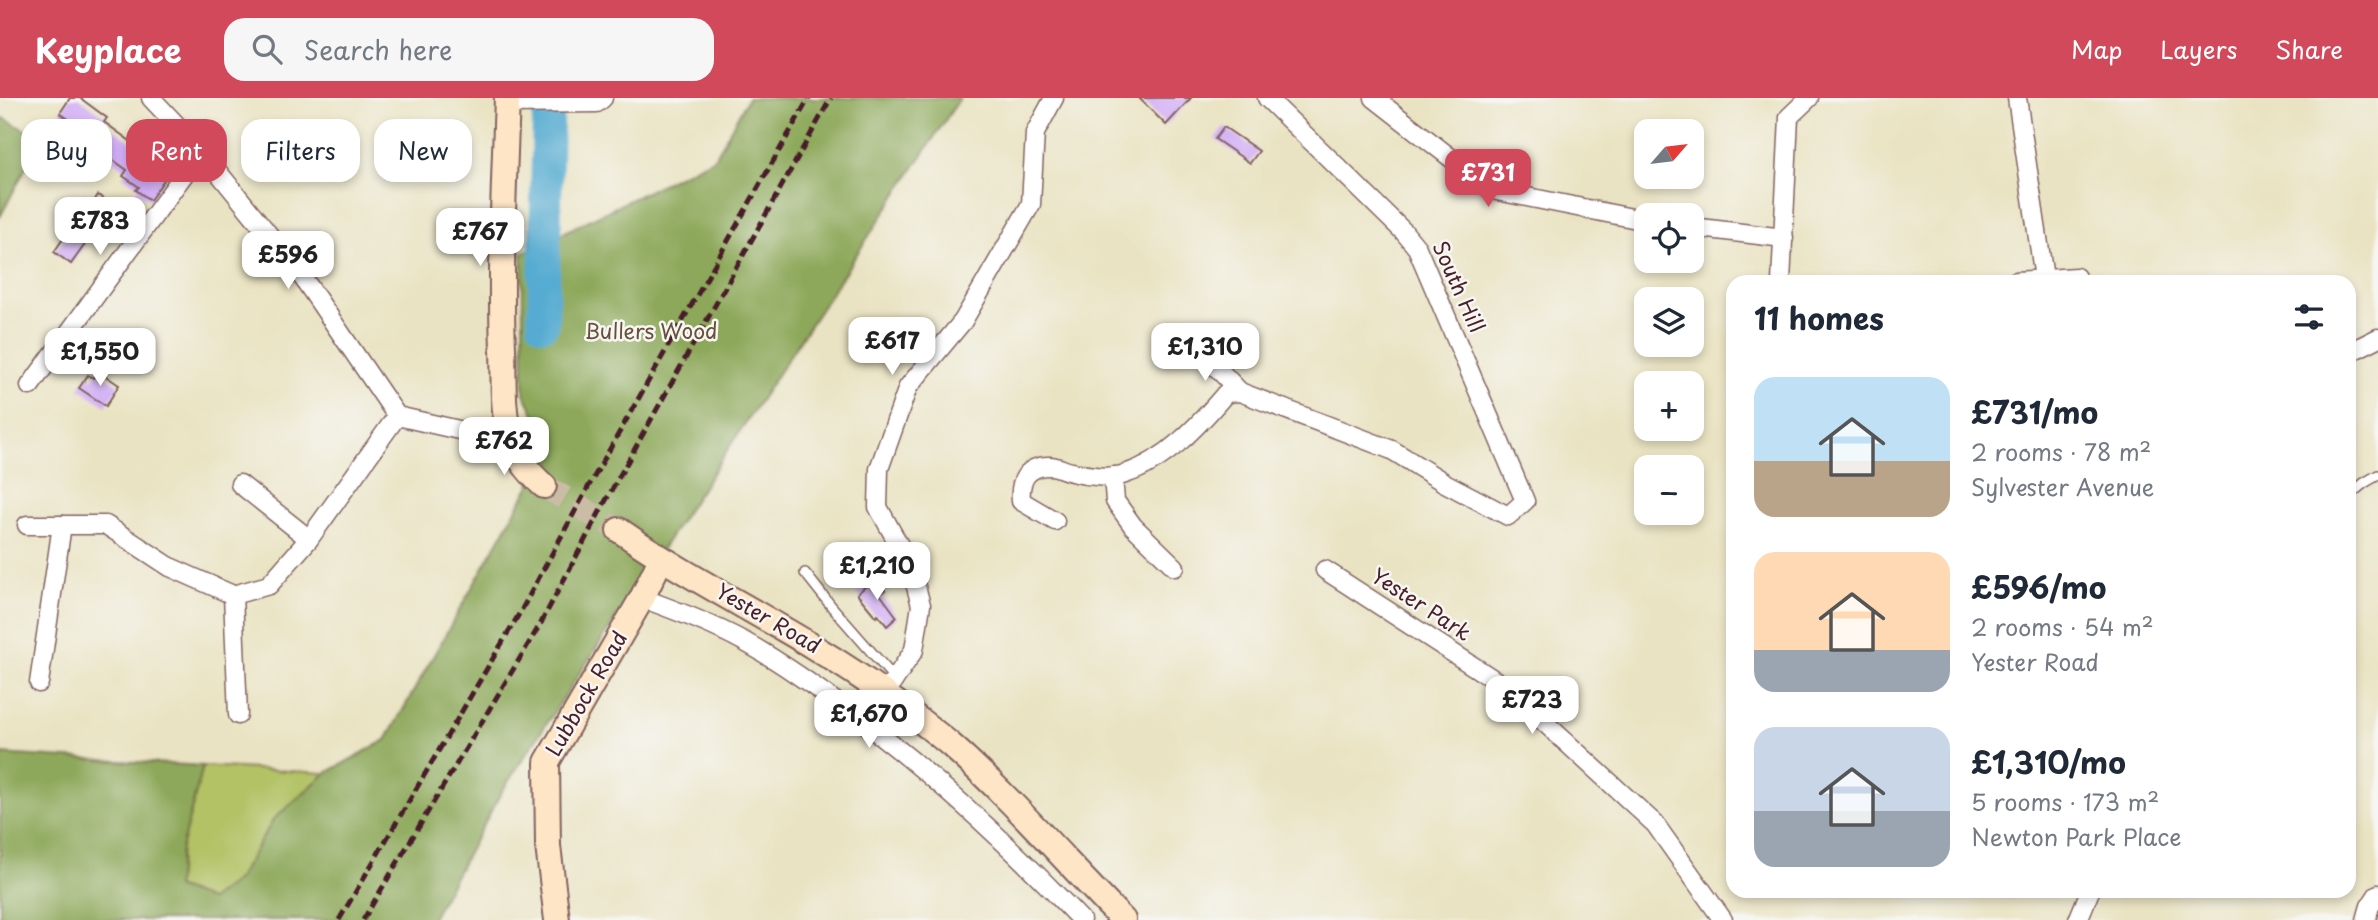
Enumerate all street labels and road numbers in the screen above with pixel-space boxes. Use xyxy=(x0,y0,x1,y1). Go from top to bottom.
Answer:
street label: South Hill xyxy=(1426,235,1494,337)
street label: Yester Park xyxy=(1366,559,1479,648)
street label: Yester Road xyxy=(710,574,828,660)
street label: Lubbock Road xyxy=(536,624,634,762)

